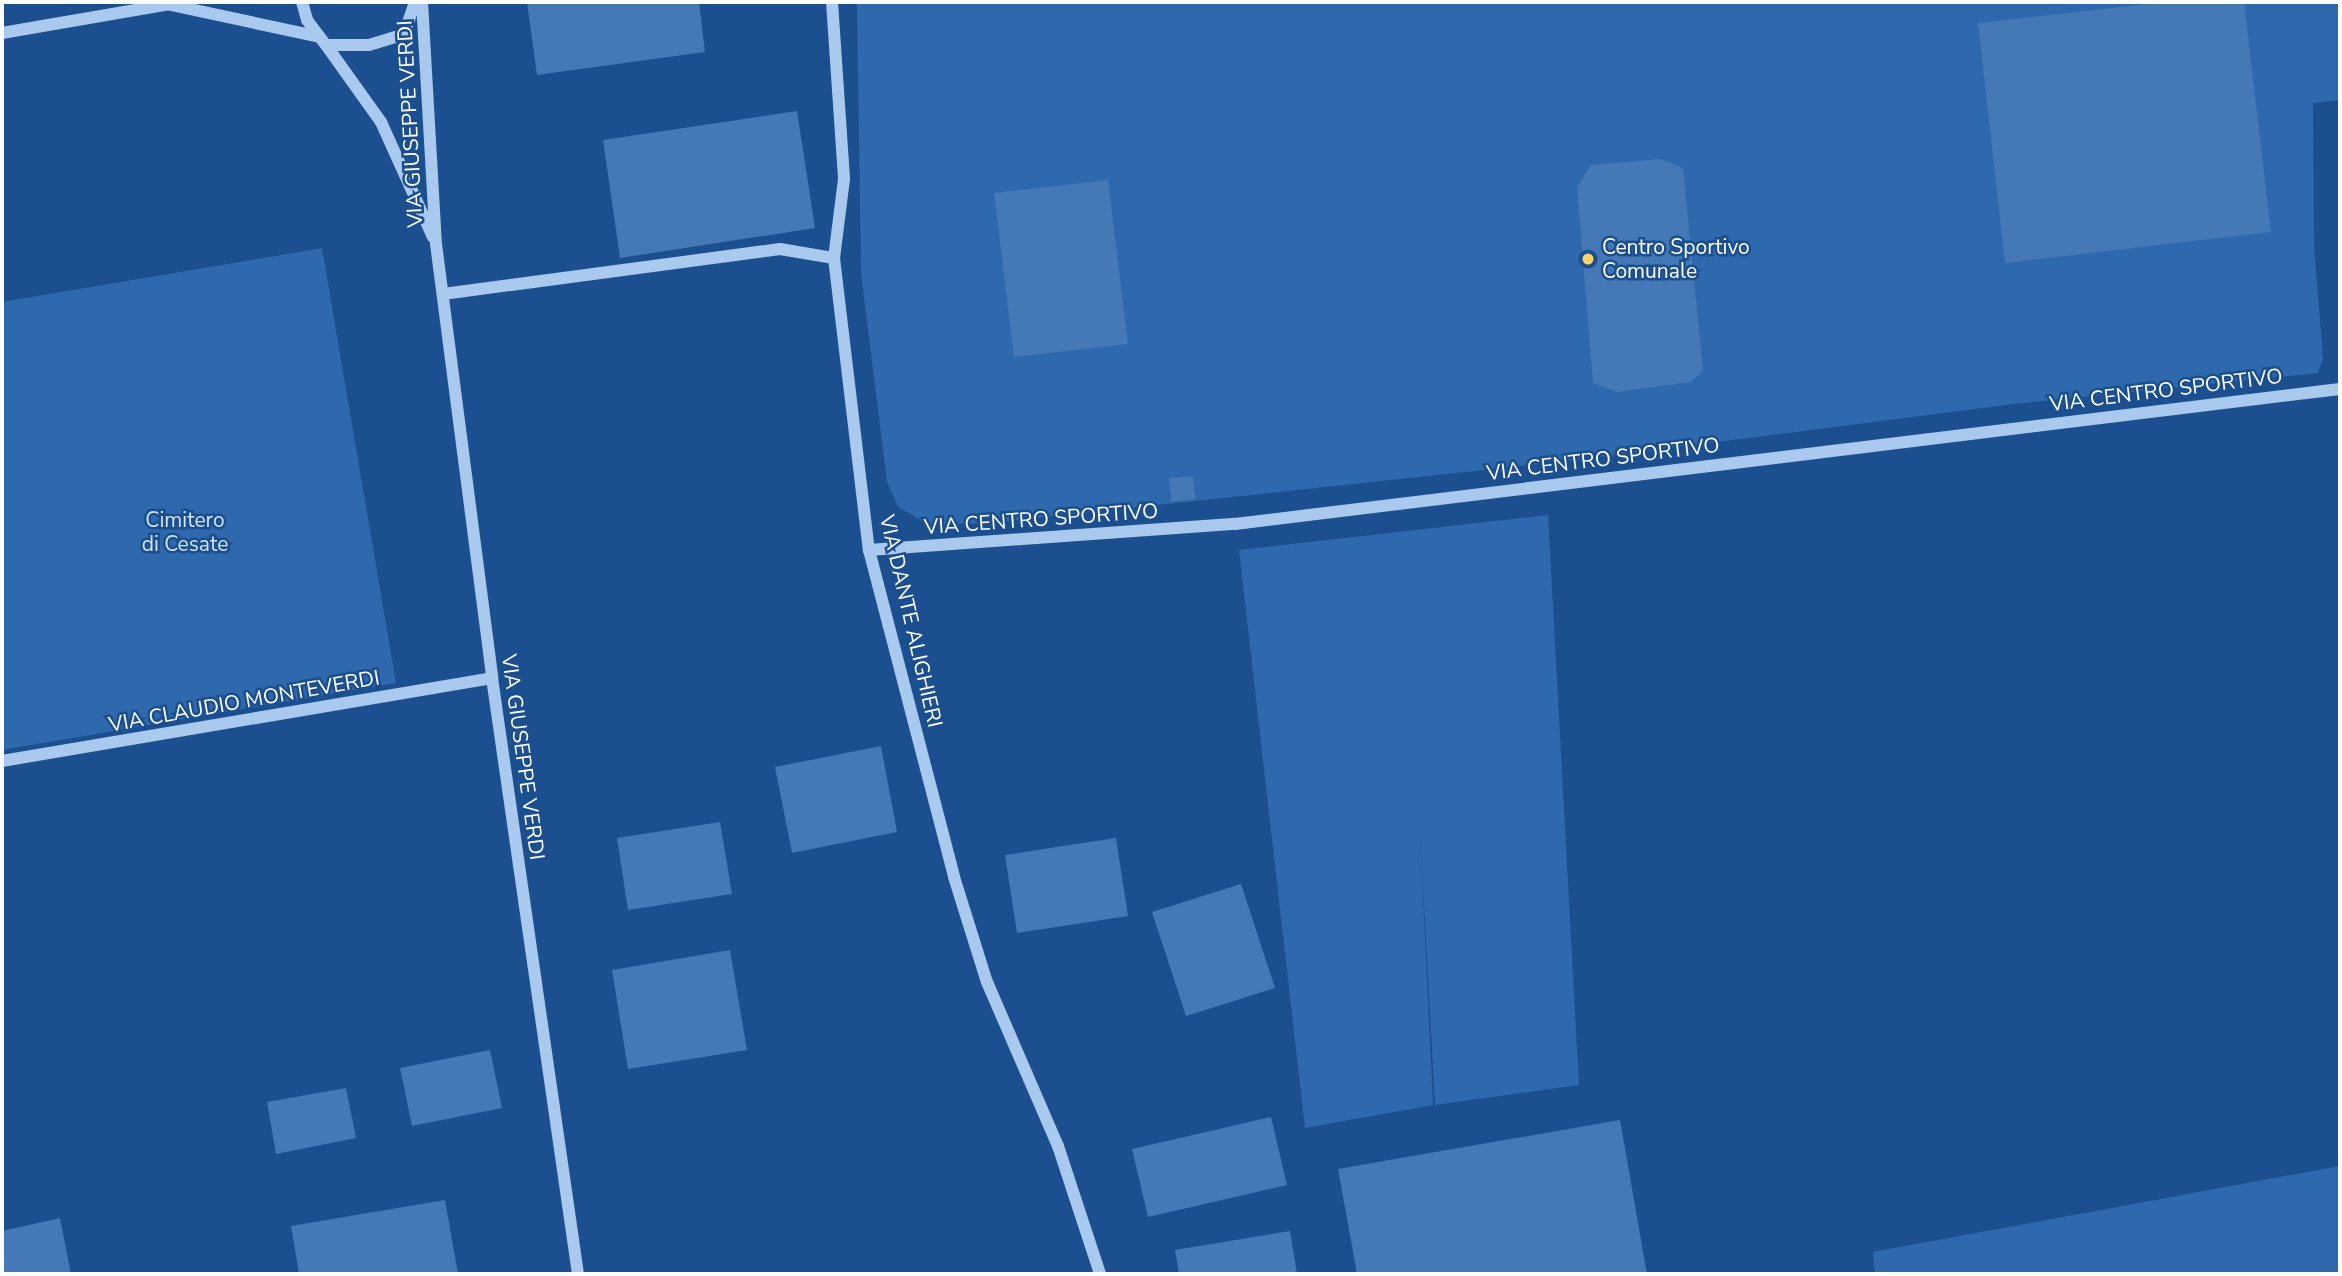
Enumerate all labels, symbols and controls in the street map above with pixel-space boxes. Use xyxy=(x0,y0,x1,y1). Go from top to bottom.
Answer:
street label: VIA GIUSEPPE VERDI xyxy=(392,20,428,228)
place label: Centro Sportivo Comunale xyxy=(1602,234,1750,284)
marker: Centro Sportivo Comunale xyxy=(1580,251,1596,267)
street label: VIA CENTRO SPORTIVO xyxy=(2048,363,2284,417)
street label: VIA CENTRO SPORTIVO xyxy=(1485,432,1721,486)
street label: VIA CENTRO SPORTIVO xyxy=(923,498,1159,540)
park label: Cimitero di Cesate xyxy=(142,507,228,557)
street label: VIA DANTE ALIGHIERI xyxy=(874,512,948,730)
street label: VIA GIUSEPPE VERDI xyxy=(496,652,550,862)
street label: VIA CLAUDIO MONTEVERDI xyxy=(107,665,381,737)

